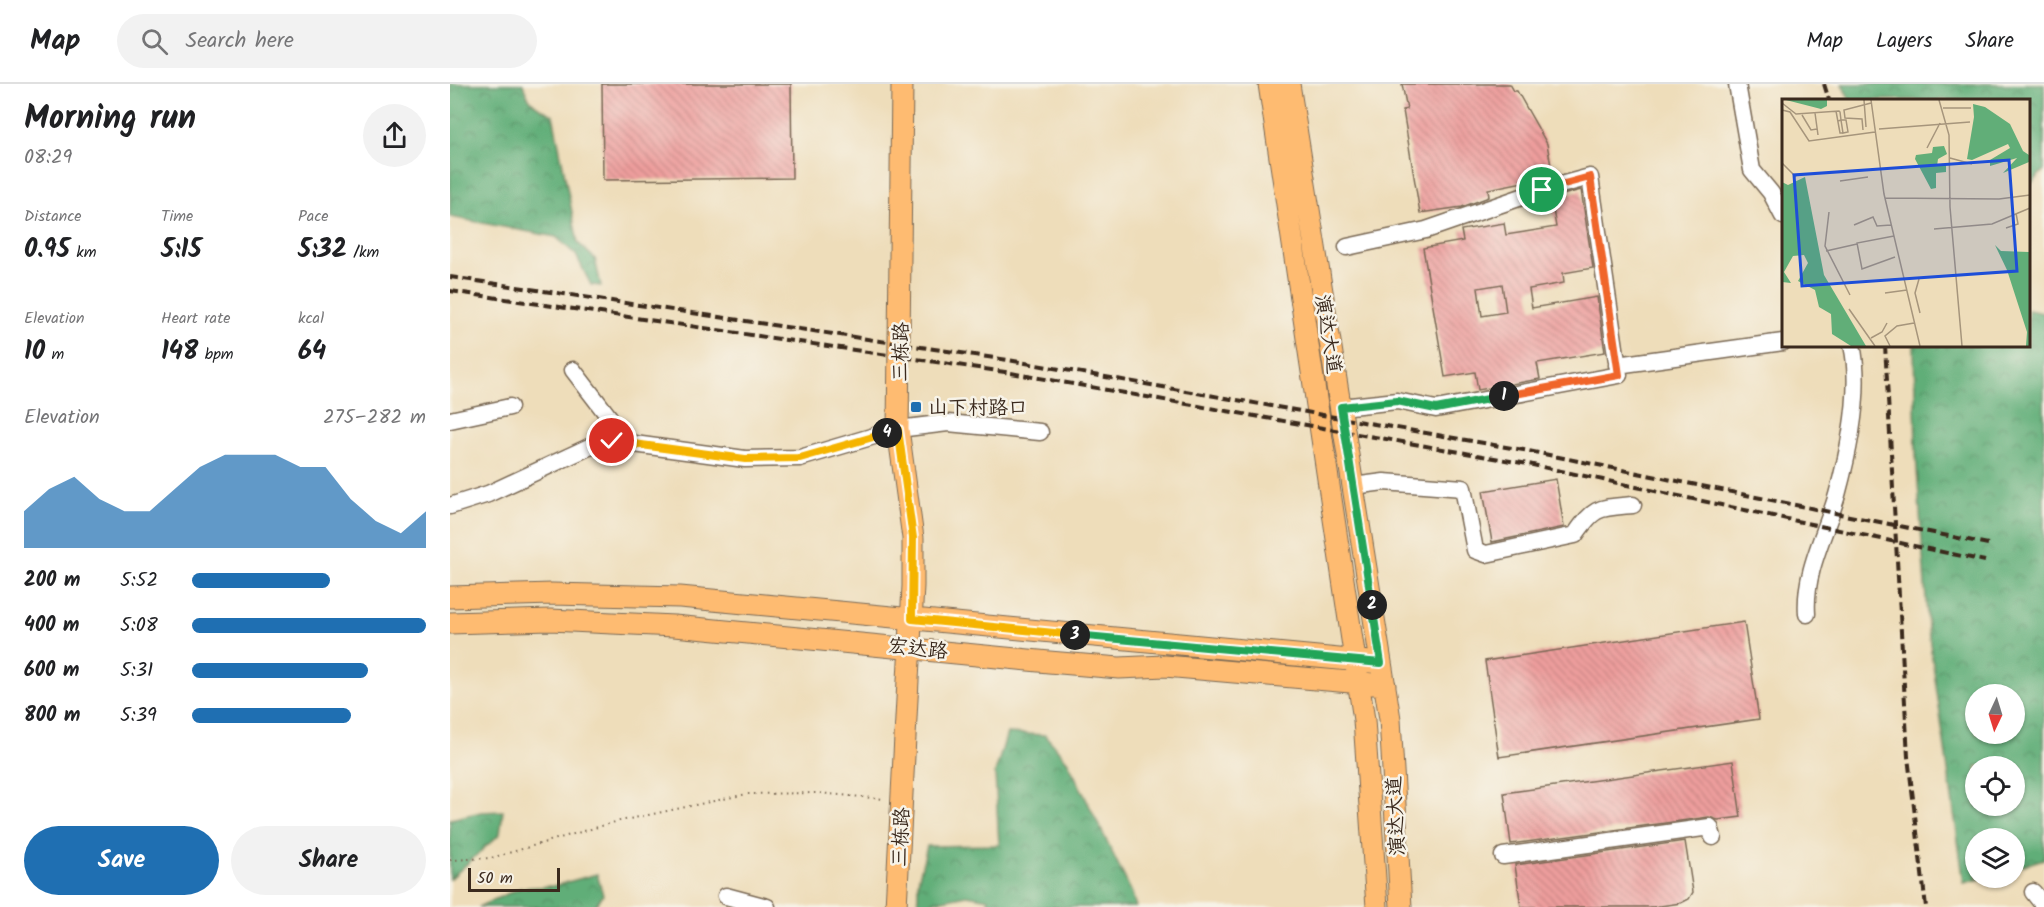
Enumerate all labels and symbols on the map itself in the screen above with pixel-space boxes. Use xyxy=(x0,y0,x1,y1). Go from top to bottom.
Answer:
inset map xyxy=(1782,99,2029,346)
pin xyxy=(1516,164,1567,215)
street label: 演达大道 xyxy=(1305,292,1349,376)
street label: 三栋路 xyxy=(885,321,919,382)
pin: 1 xyxy=(1489,381,1519,411)
place label: 山下村路口 xyxy=(928,393,1028,425)
marker: 山下村路口 xyxy=(909,400,923,414)
pin xyxy=(586,415,637,466)
pin: 4 xyxy=(872,418,902,448)
pin: 2 xyxy=(1357,590,1387,620)
pin: 3 xyxy=(1060,620,1090,650)
street label: 宏达路 xyxy=(886,631,950,669)
north arrow xyxy=(1965,684,2025,744)
street label: 演达大道 xyxy=(1379,775,1415,857)
street label: 三栋路 xyxy=(884,805,920,868)
scale bar xyxy=(468,865,560,892)

